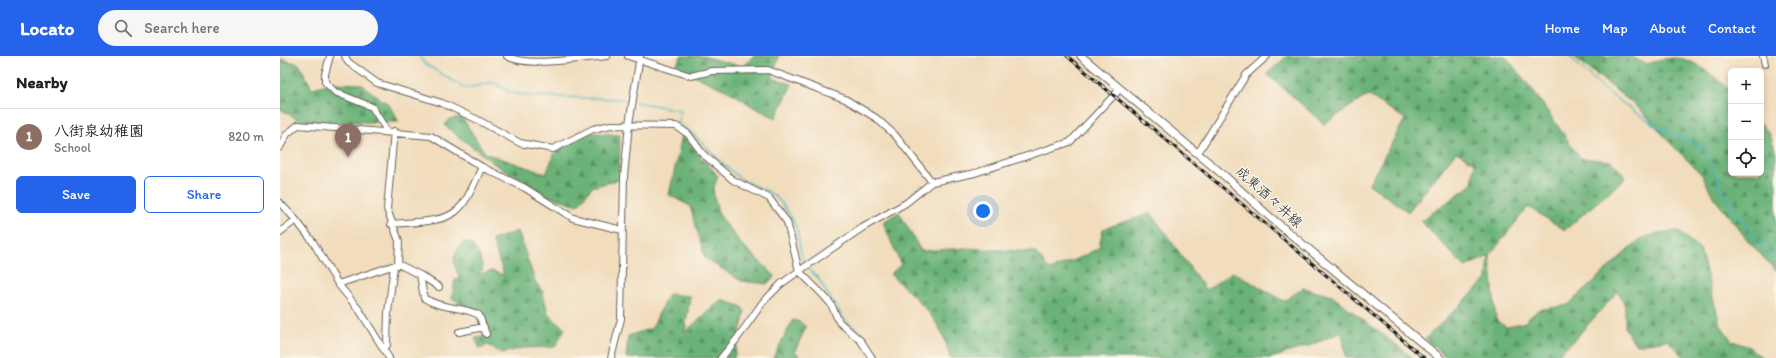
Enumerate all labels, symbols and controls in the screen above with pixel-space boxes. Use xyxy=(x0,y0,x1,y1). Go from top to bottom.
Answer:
search box xyxy=(98,10,378,46)
text: Locato xyxy=(20,17,74,40)
icon: search xyxy=(112,17,134,39)
text: Search here xyxy=(144,19,220,37)
text: Home xyxy=(1545,20,1580,37)
text: Map xyxy=(1602,20,1628,37)
text: About xyxy=(1650,20,1686,37)
text: Contact xyxy=(1708,20,1756,37)
map controls xyxy=(1728,68,1764,176)
button: + xyxy=(1728,68,1764,104)
text: Nearby xyxy=(16,72,68,92)
button: − xyxy=(1728,104,1764,140)
text: 八街泉幼稚園 xyxy=(54,122,144,140)
pin: 1 xyxy=(335,124,361,157)
text: 1 xyxy=(26,129,32,144)
text: 820 m xyxy=(228,129,264,144)
text: School xyxy=(54,140,91,155)
button: locate xyxy=(1728,140,1764,176)
street label: 成東酒々井線 xyxy=(1232,163,1306,231)
button: Save xyxy=(16,176,136,213)
button: Share xyxy=(144,176,264,213)
your location xyxy=(973,201,993,221)

